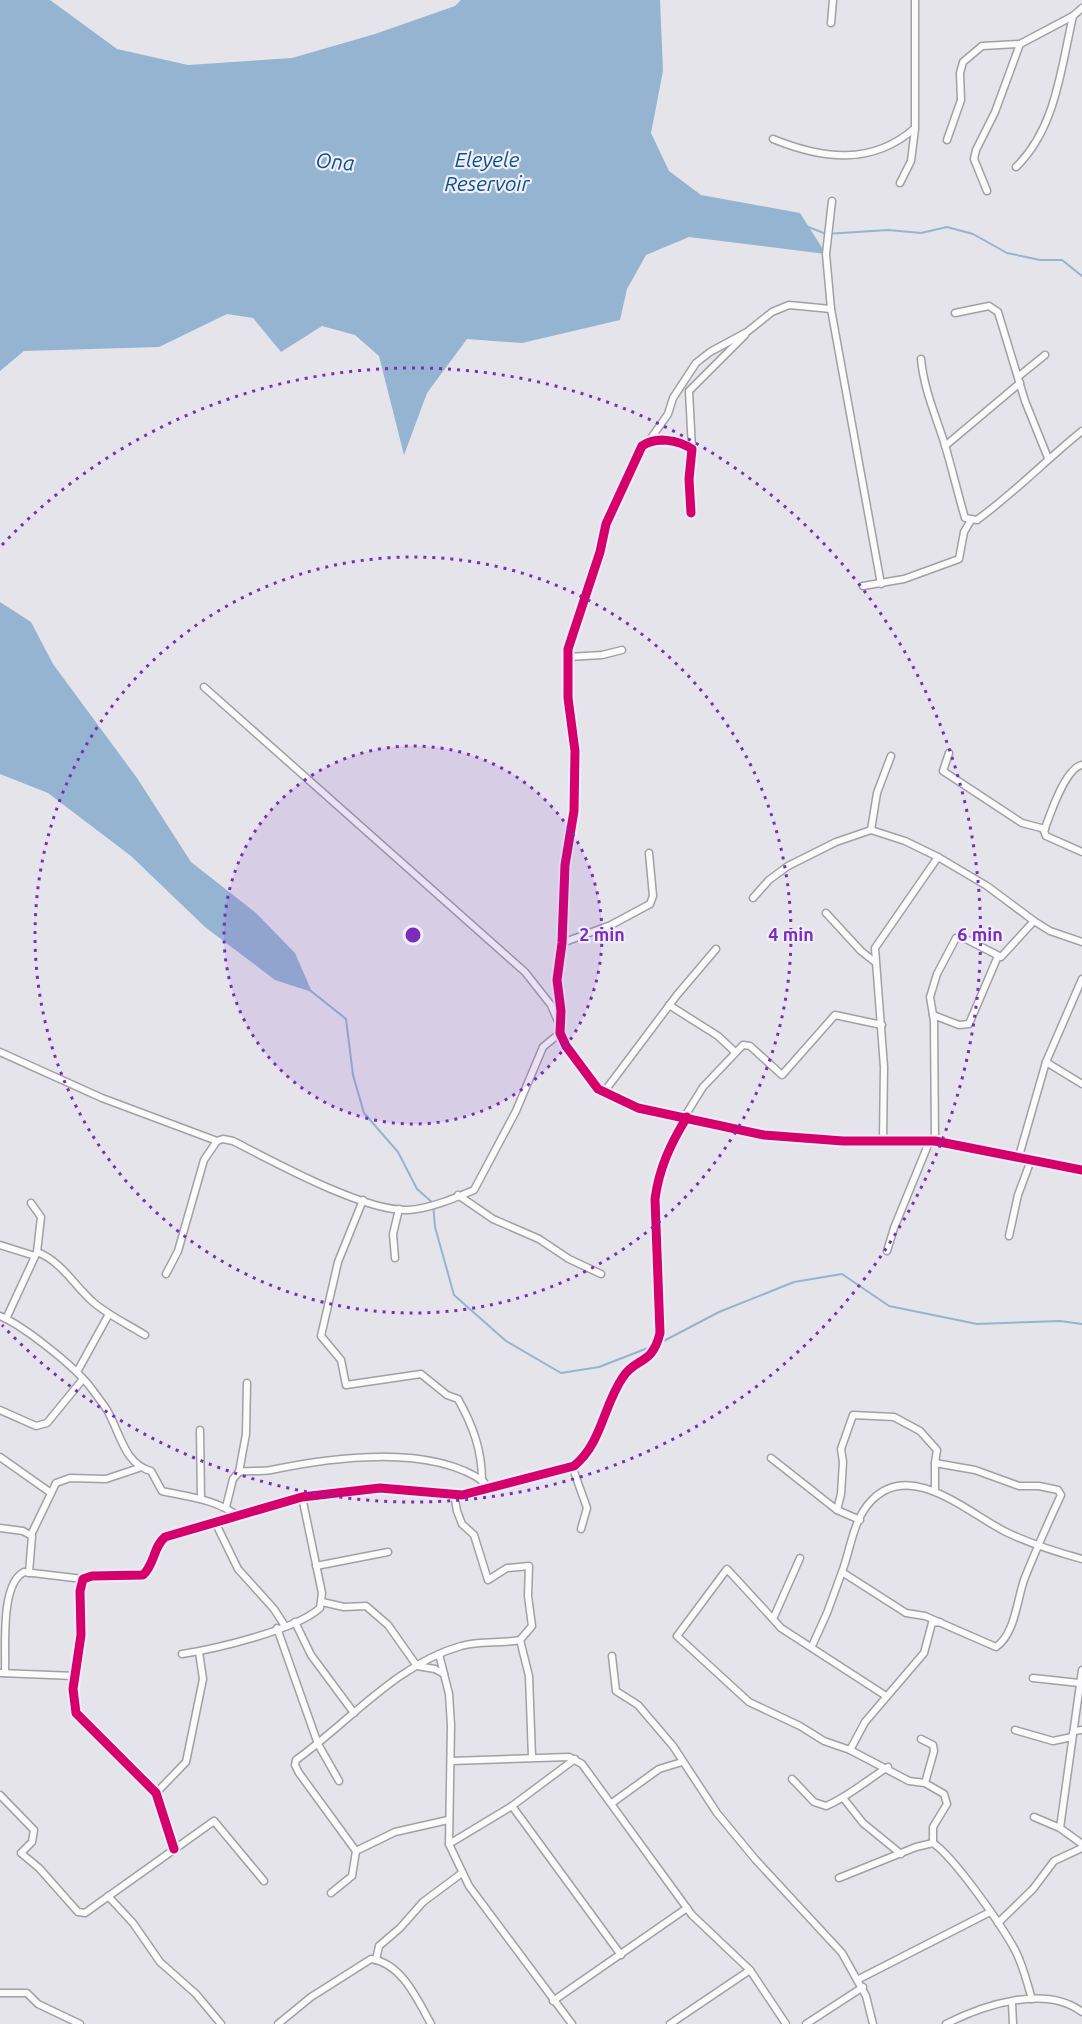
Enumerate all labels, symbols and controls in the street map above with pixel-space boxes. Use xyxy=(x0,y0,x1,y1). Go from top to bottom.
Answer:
water label: Ona xyxy=(315,147,356,175)
water label: Eleyele Reservoir xyxy=(444,147,531,195)
text: 2 min xyxy=(579,924,625,944)
text: 4 min xyxy=(768,924,814,944)
text: 6 min xyxy=(957,924,1003,944)
centre of rings xyxy=(403,925,423,945)

